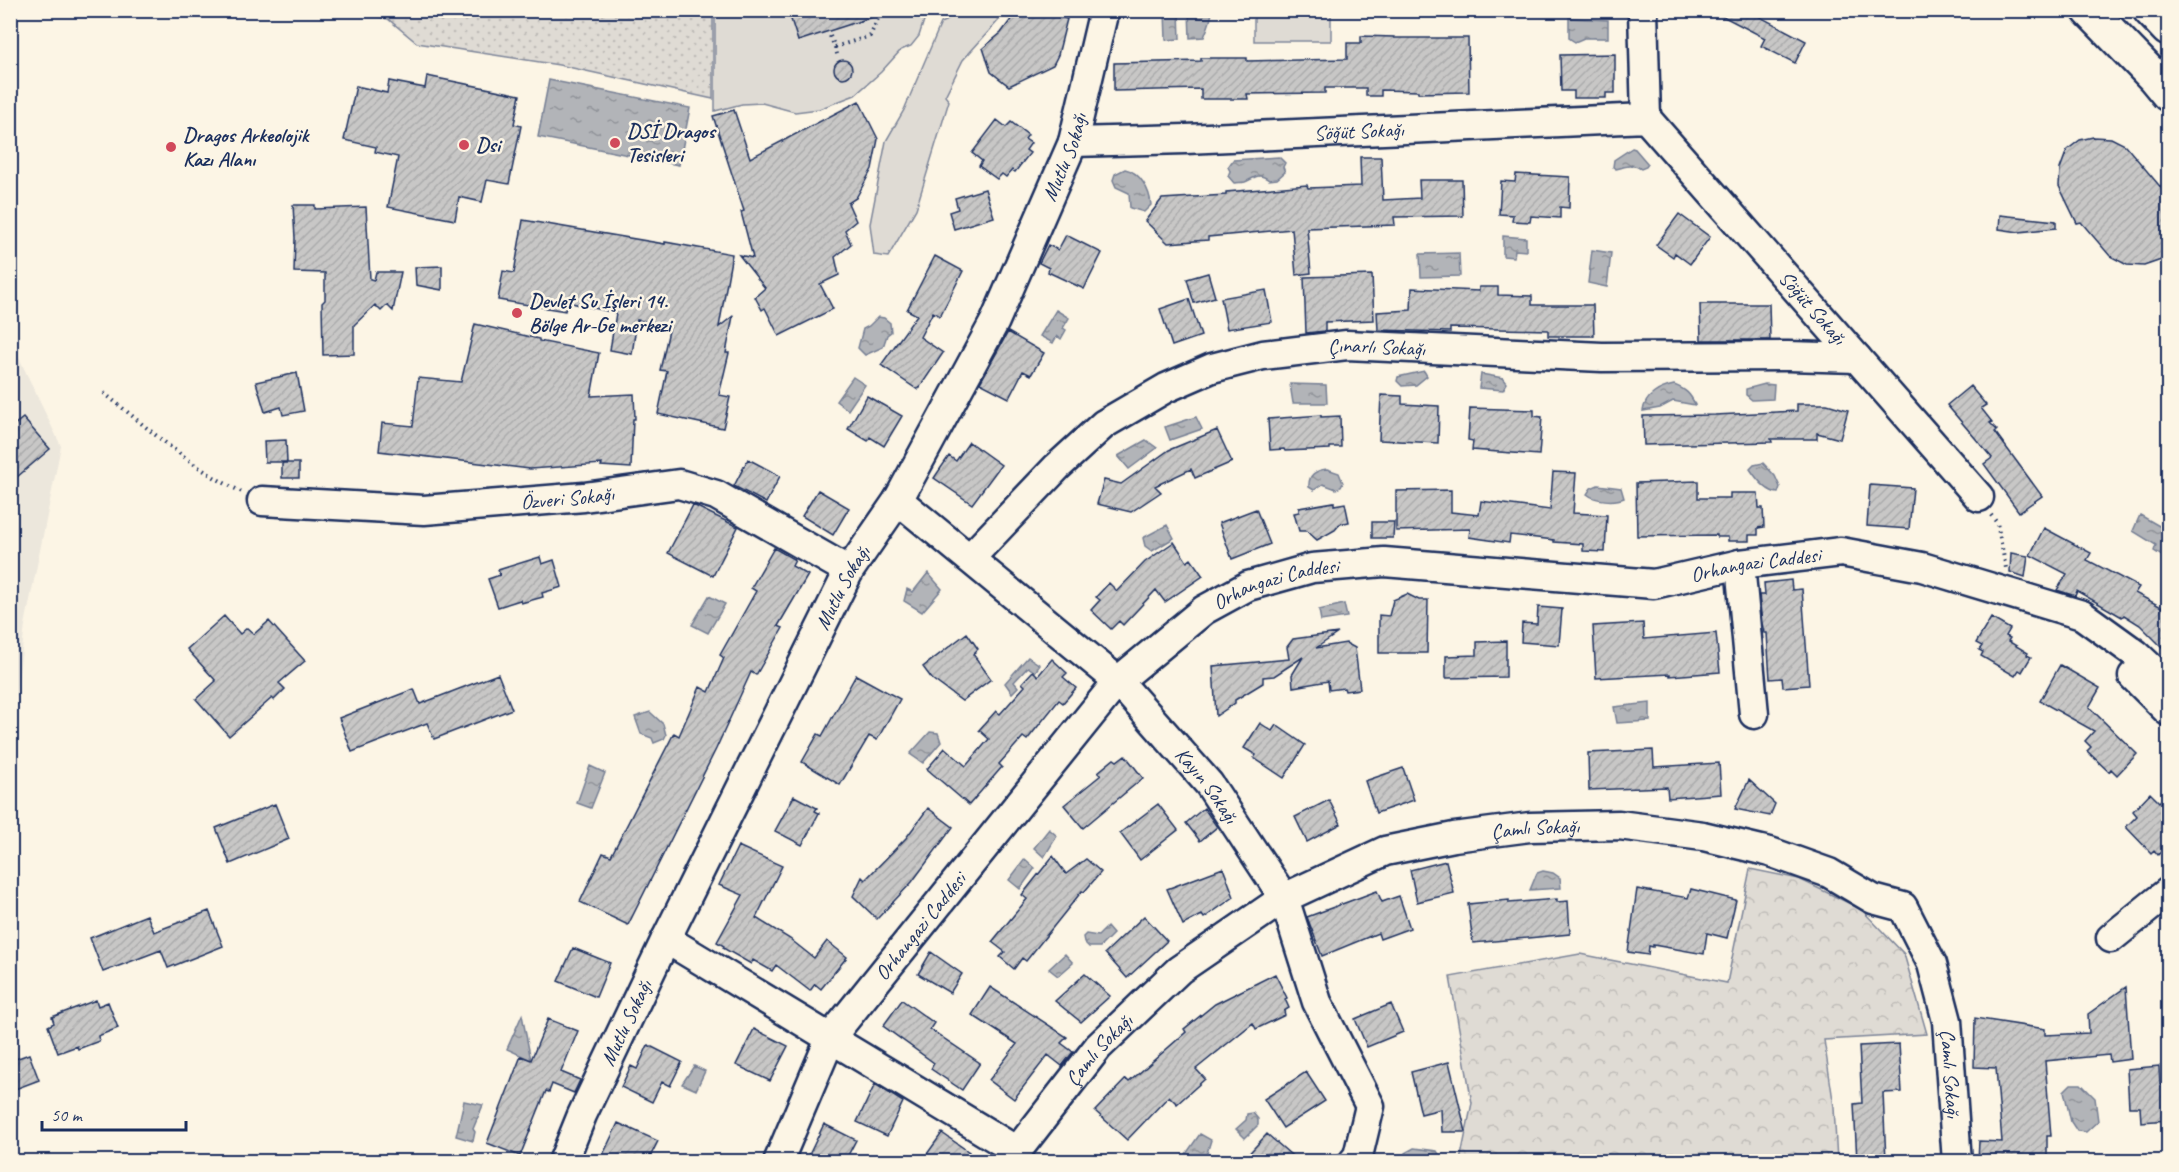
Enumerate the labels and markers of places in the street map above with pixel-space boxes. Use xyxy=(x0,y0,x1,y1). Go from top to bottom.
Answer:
place label: DSİ Dragos Tesisleri xyxy=(627,118,717,168)
place label: Dragos Arkeolojik Kazı Alanı xyxy=(183,122,311,172)
place label: Dsi xyxy=(476,132,503,158)
marker: DSİ Dragos Tesisleri xyxy=(608,136,622,150)
marker: Dsi xyxy=(457,138,471,152)
marker: Dragos Arkeolojik Kazı Alanı xyxy=(164,140,178,154)
place label: Devlet Su İşleri 14. Bölge Ar-Ge merkezi xyxy=(529,288,674,338)
marker: Devlet Su İşleri 14. Bölge Ar-Ge merkezi xyxy=(510,306,524,320)

